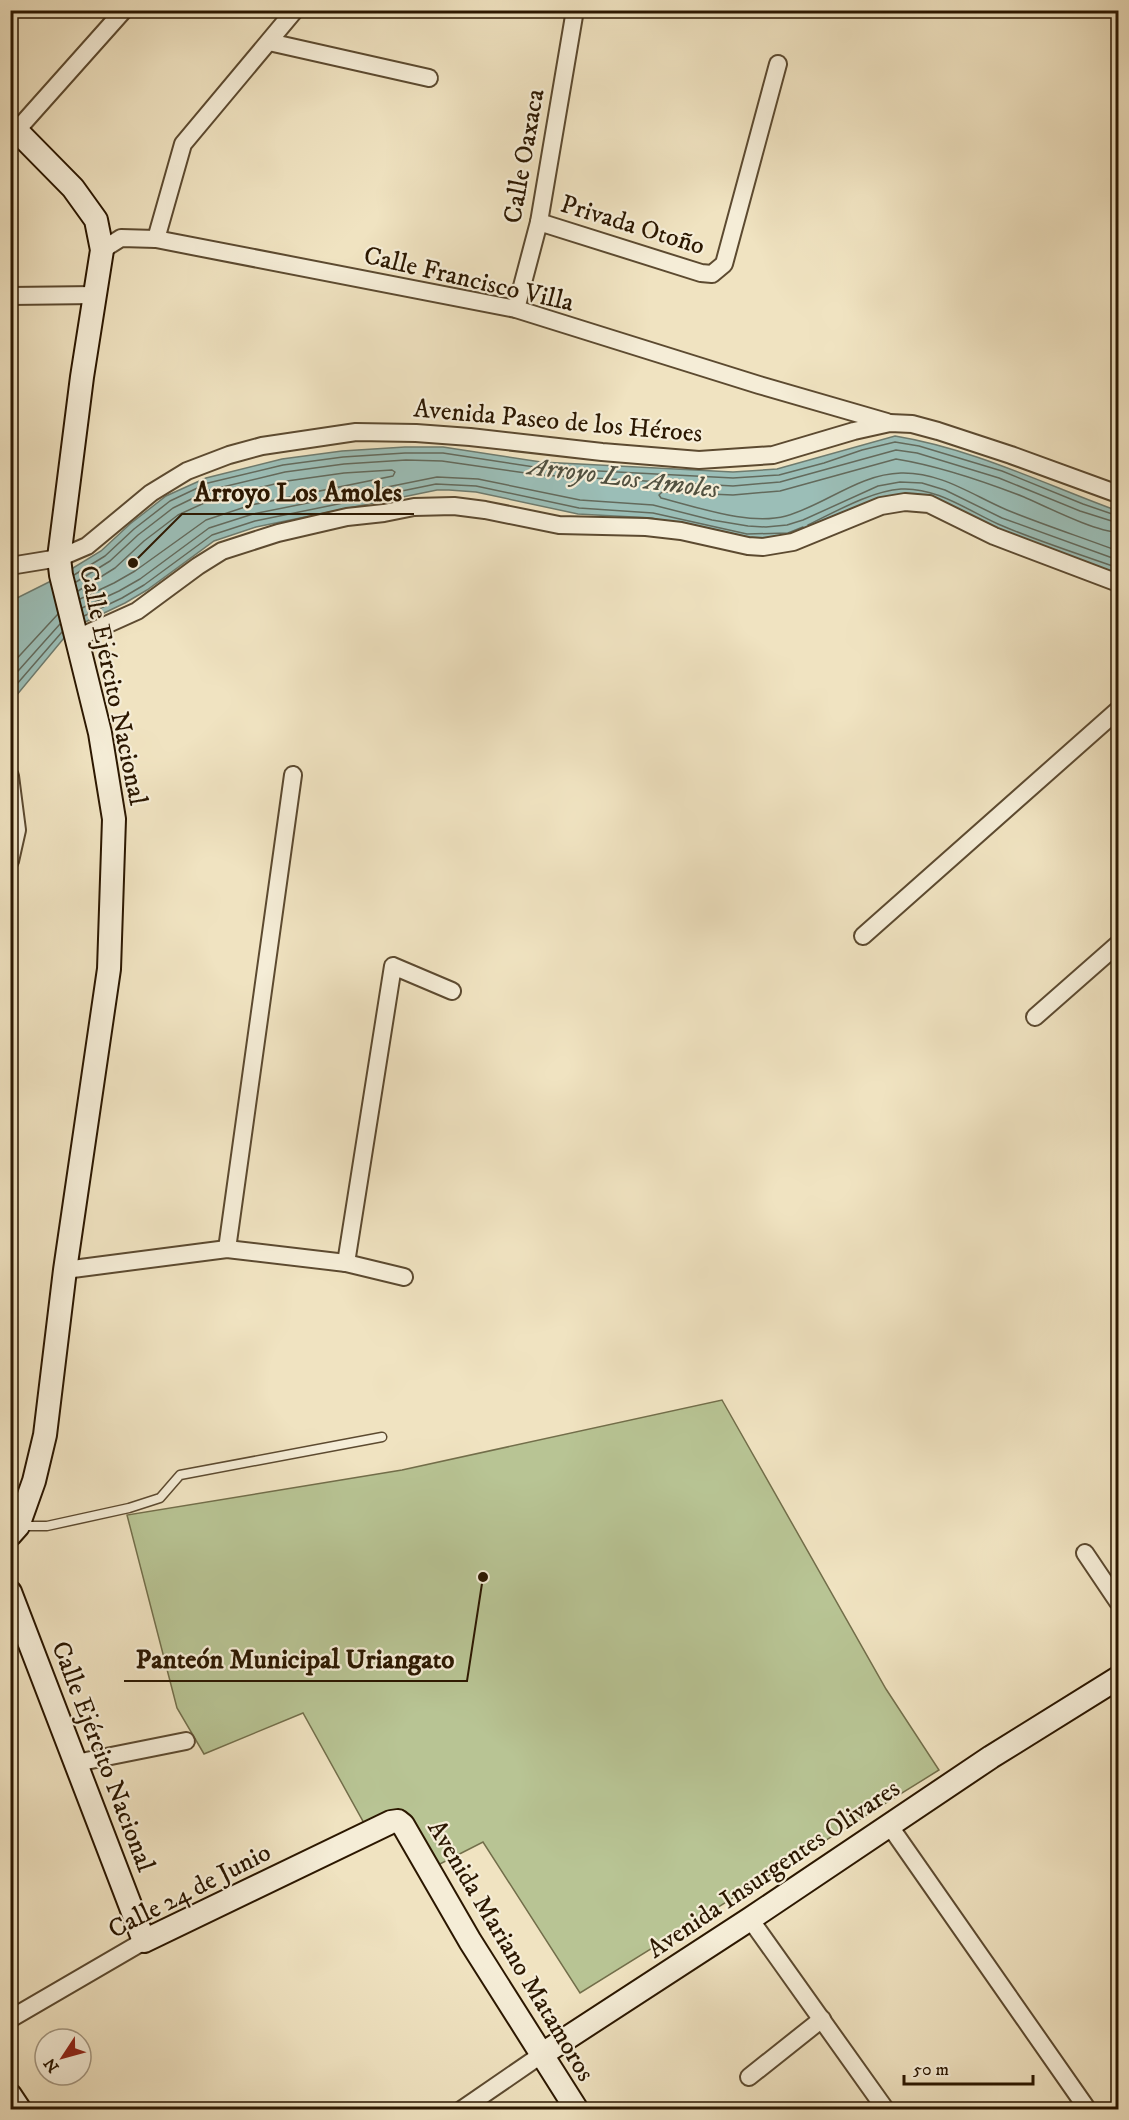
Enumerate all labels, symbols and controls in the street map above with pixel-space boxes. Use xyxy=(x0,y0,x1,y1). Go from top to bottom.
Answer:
street label: Calle Oaxaca xyxy=(496,87,553,226)
street label: Privada Otoño xyxy=(556,188,709,263)
street label: Calle Francisco Villa xyxy=(360,239,577,320)
street label: Avenida Paseo de los Héroes xyxy=(412,392,704,451)
water label: Arroyo Los Amoles xyxy=(524,449,722,507)
callout: Arroyo Los Amoles xyxy=(182,469,414,514)
text: Arroyo Los Amoles xyxy=(193,476,402,510)
street label: Calle Ejército Nacional xyxy=(71,562,154,808)
callout: Panteón Municipal Uriangato xyxy=(124,1636,467,1681)
street label: Calle Ejército Nacional xyxy=(43,1637,162,1877)
text: Panteón Municipal Uriangato xyxy=(136,1643,454,1677)
street label: Avenida Insurgentes Olivares xyxy=(641,1772,907,1966)
street label: Avenida Mariano Matamoros xyxy=(420,1814,602,2088)
street label: Calle 24 de Junio xyxy=(103,1836,277,1946)
north arrow xyxy=(33,2027,93,2087)
scale bar xyxy=(904,2048,1033,2086)
text: N xyxy=(40,2054,64,2076)
text: 50 m xyxy=(913,2059,949,2081)

